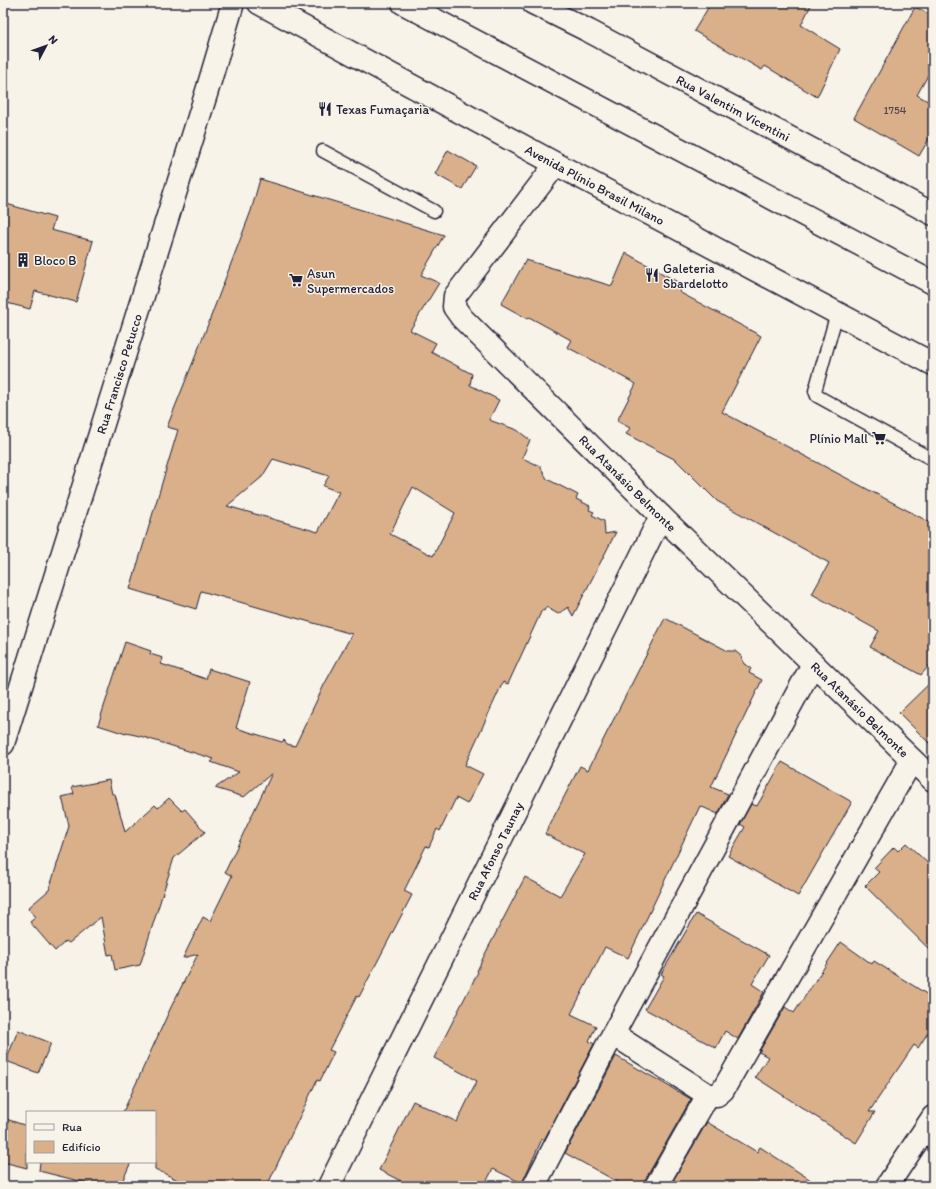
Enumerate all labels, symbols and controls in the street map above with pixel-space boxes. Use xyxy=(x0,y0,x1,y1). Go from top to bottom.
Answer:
north arrow xyxy=(26,26,66,66)
text: N xyxy=(46,33,61,47)
street label: Rua Valentim Vicentini xyxy=(674,72,792,145)
restaurant icon: Texas Fumaçaria xyxy=(317,101,333,117)
place label: Texas Fumaçaria xyxy=(336,102,429,117)
house number: 1754 xyxy=(884,104,907,117)
street label: Avenida Plínio Brasil Milano xyxy=(523,142,667,228)
building icon: Bloco B xyxy=(15,252,31,268)
place label: Bloco B xyxy=(34,253,76,268)
place label: Galeteria Sbardelotto xyxy=(663,261,729,291)
place label: Asun Supermercados xyxy=(307,266,394,296)
restaurant icon: Galeteria Sbardelotto xyxy=(644,267,660,283)
supermarket icon: Asun Supermercados xyxy=(288,272,304,288)
street label: Rua Francisco Petucco xyxy=(93,311,145,436)
supermarket icon: Plínio Mall xyxy=(871,430,887,446)
place label: Plínio Mall xyxy=(809,431,868,446)
street label: Rua Atanásio Belmonte xyxy=(576,432,679,535)
street label: Rua Atanásio Belmonte xyxy=(808,659,912,761)
street label: Rua Afonso Taunay xyxy=(465,799,526,903)
legend xyxy=(26,1111,156,1163)
text: Rua xyxy=(62,1120,82,1134)
text: Edifício xyxy=(62,1140,101,1154)

